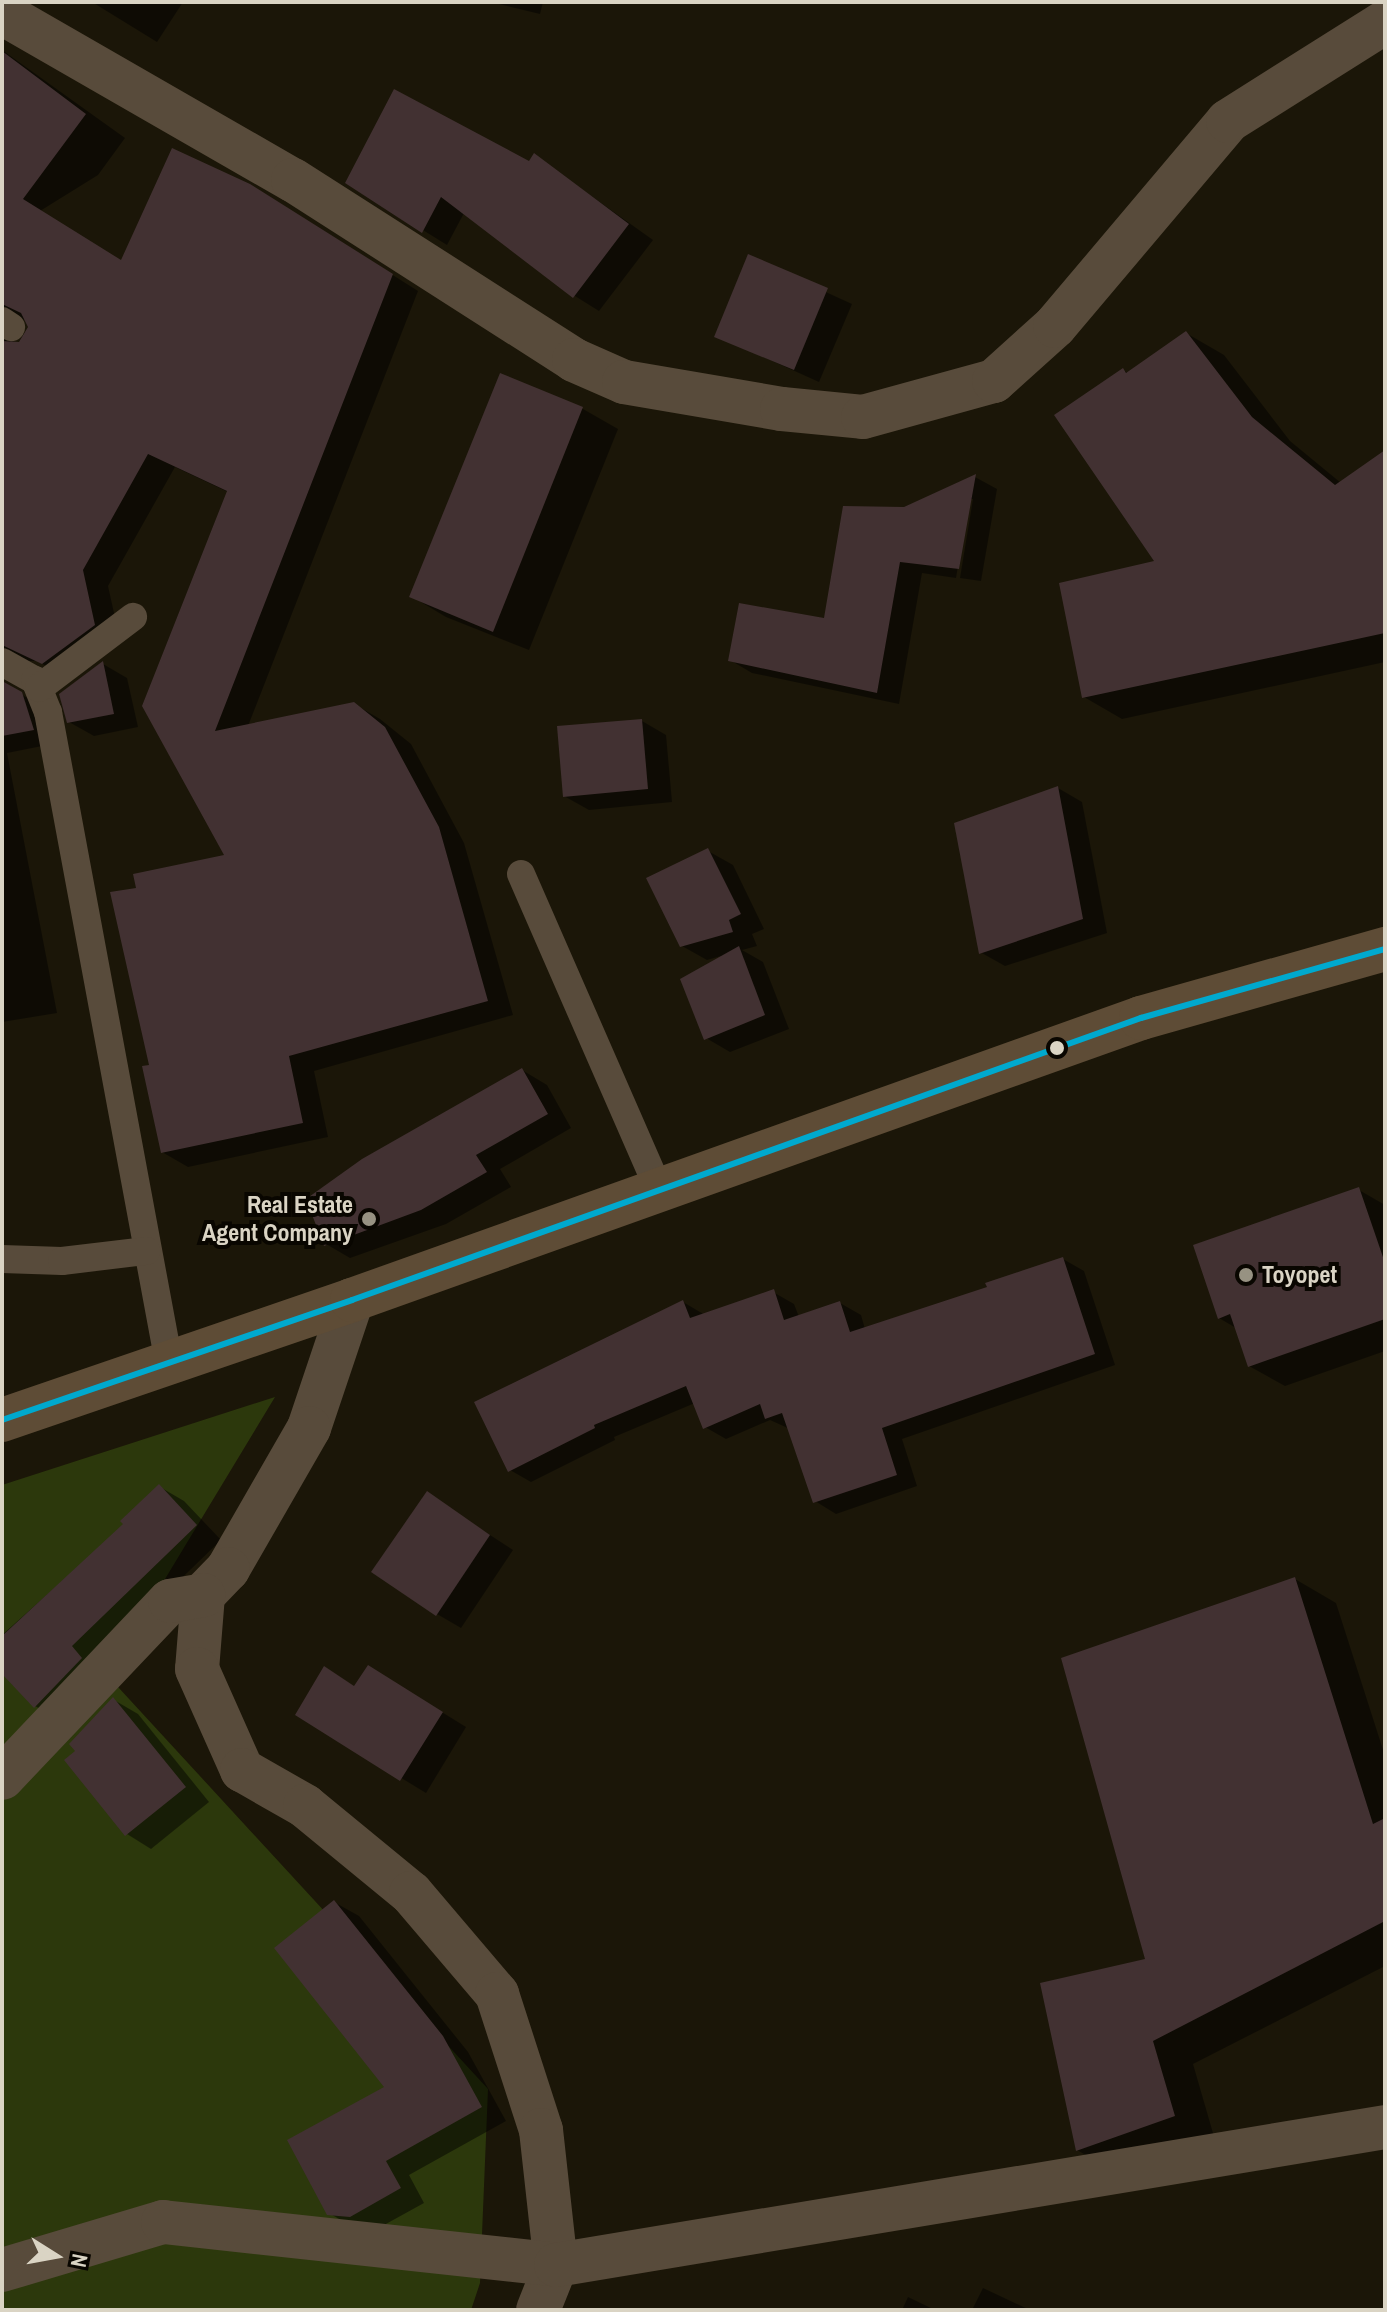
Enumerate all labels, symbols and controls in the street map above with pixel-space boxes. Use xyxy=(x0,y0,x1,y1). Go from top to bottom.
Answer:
unlabelled marker xyxy=(1049,1040,1065,1056)
place label: Real Estate Agent Company xyxy=(202,1191,353,1247)
marker: Real Estate Agent Company xyxy=(360,1210,378,1228)
place label: Toyopet xyxy=(1262,1261,1337,1289)
marker: Toyopet xyxy=(1237,1266,1255,1284)
north arrow xyxy=(16,2216,96,2296)
text: N xyxy=(64,2251,96,2270)

